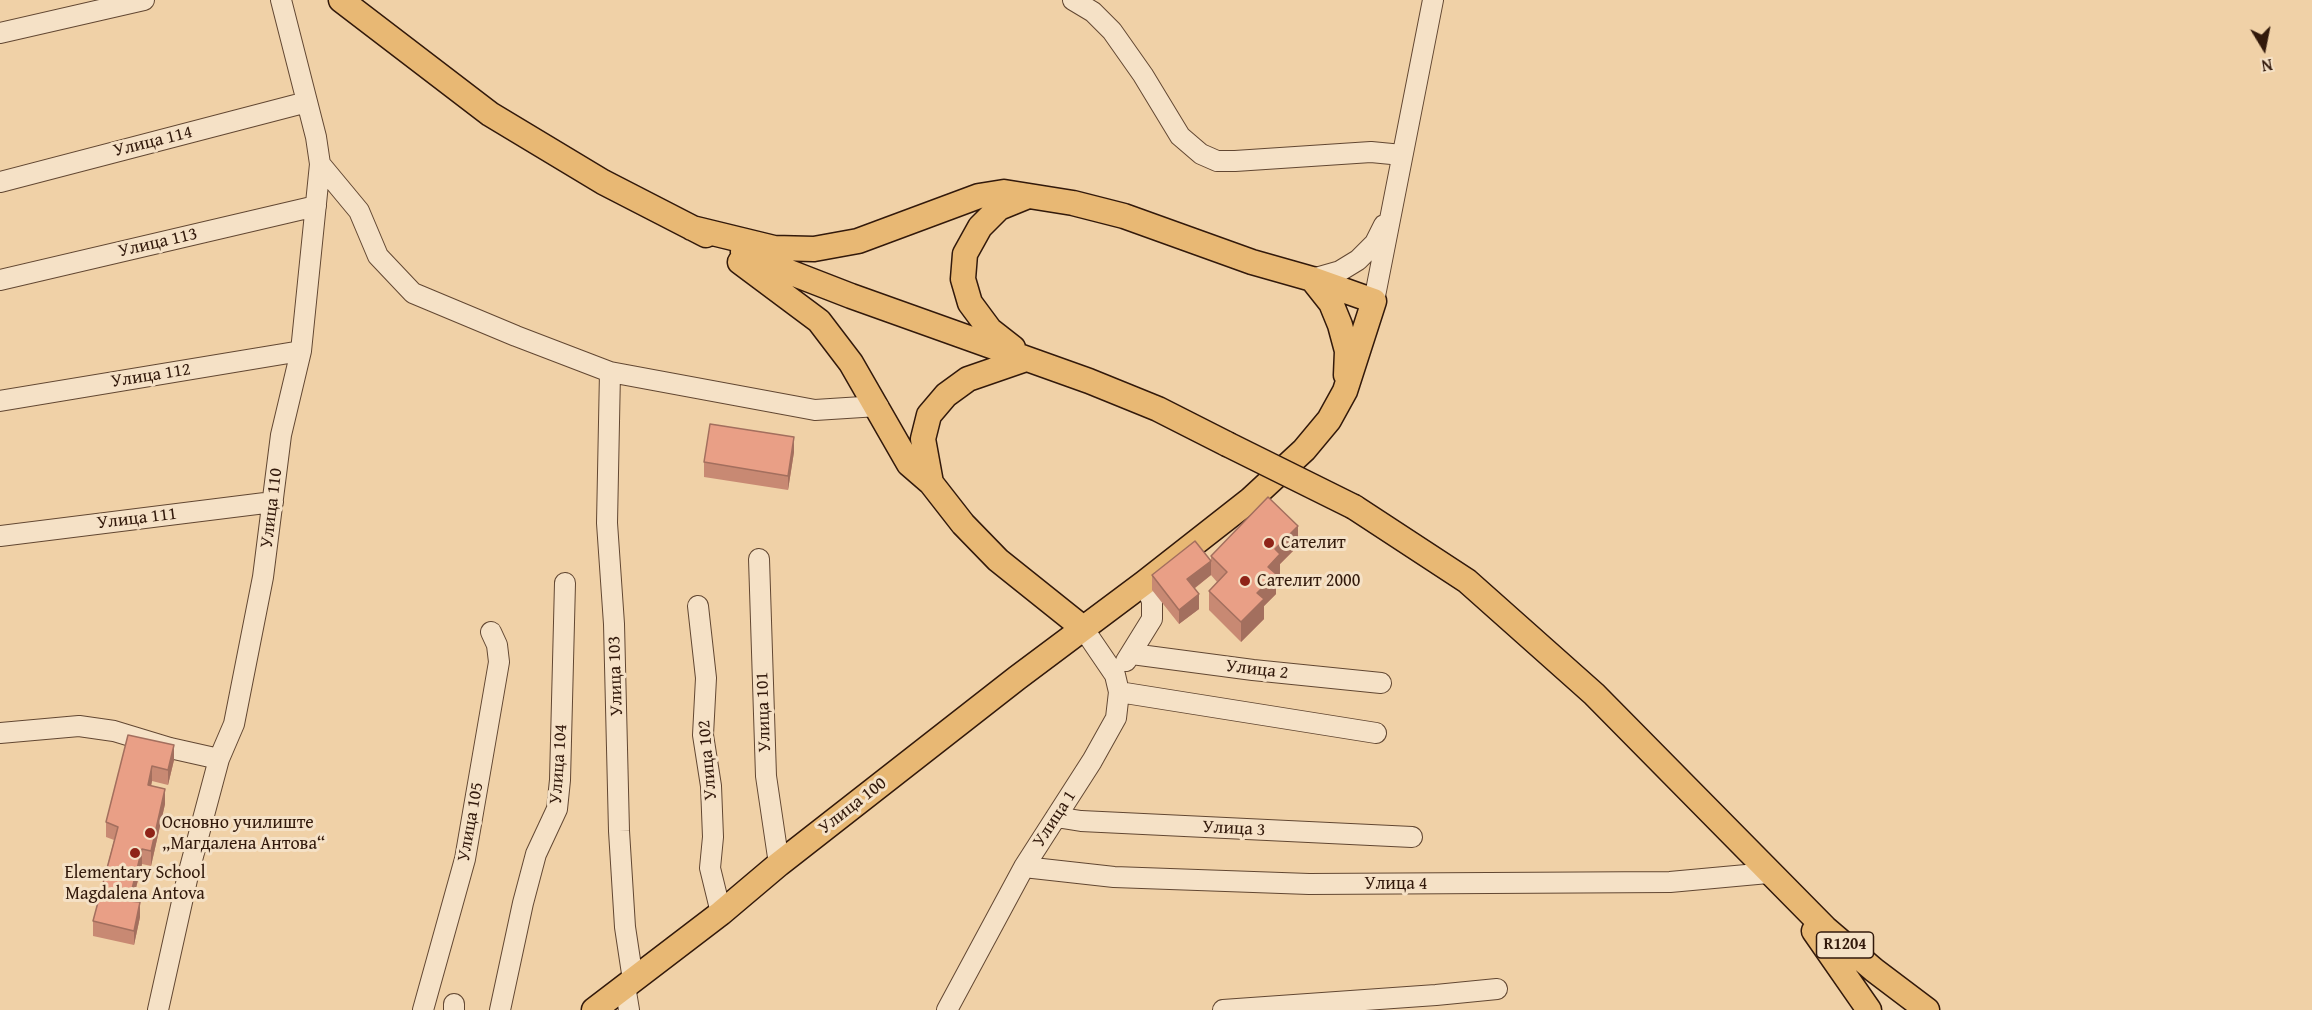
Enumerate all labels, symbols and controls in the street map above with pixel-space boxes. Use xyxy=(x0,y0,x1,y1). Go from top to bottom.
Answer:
north arrow xyxy=(2234,18,2294,78)
text: N xyxy=(2260,53,2274,78)
street label: Улица 114 xyxy=(111,122,195,162)
street label: Улица 113 xyxy=(116,223,200,263)
street label: Улица 112 xyxy=(110,359,192,393)
street label: Улица 110 xyxy=(256,467,288,549)
street label: Улица 111 xyxy=(96,503,178,535)
place label: Сателит xyxy=(1281,532,1346,554)
marker: Сателит xyxy=(1262,536,1276,550)
place label: Сателит 2000 xyxy=(1257,570,1360,592)
marker: Сателит 2000 xyxy=(1238,574,1252,588)
street label: Улица 103 xyxy=(604,635,628,717)
street label: Улица 2 xyxy=(1224,655,1290,685)
street label: Улица 101 xyxy=(752,671,776,753)
street label: Улица 102 xyxy=(694,719,722,801)
street label: Улица 104 xyxy=(545,723,573,805)
street label: Улица 100 xyxy=(815,773,891,839)
street label: Улица 105 xyxy=(453,781,489,863)
street label: Улица 1 xyxy=(1029,787,1081,851)
place label: Основно училиште „Магдалена Антова“ xyxy=(162,812,325,854)
street label: Улица 3 xyxy=(1202,817,1266,841)
marker: Основно училиште „Магдалена Антова“ xyxy=(143,826,157,840)
marker: Elementary School Magdalena Antova xyxy=(128,846,142,860)
place label: Elementary School Magdalena Antova xyxy=(64,862,206,904)
street label: Улица 4 xyxy=(1364,873,1428,895)
road number: R1204 xyxy=(1816,932,1874,958)

